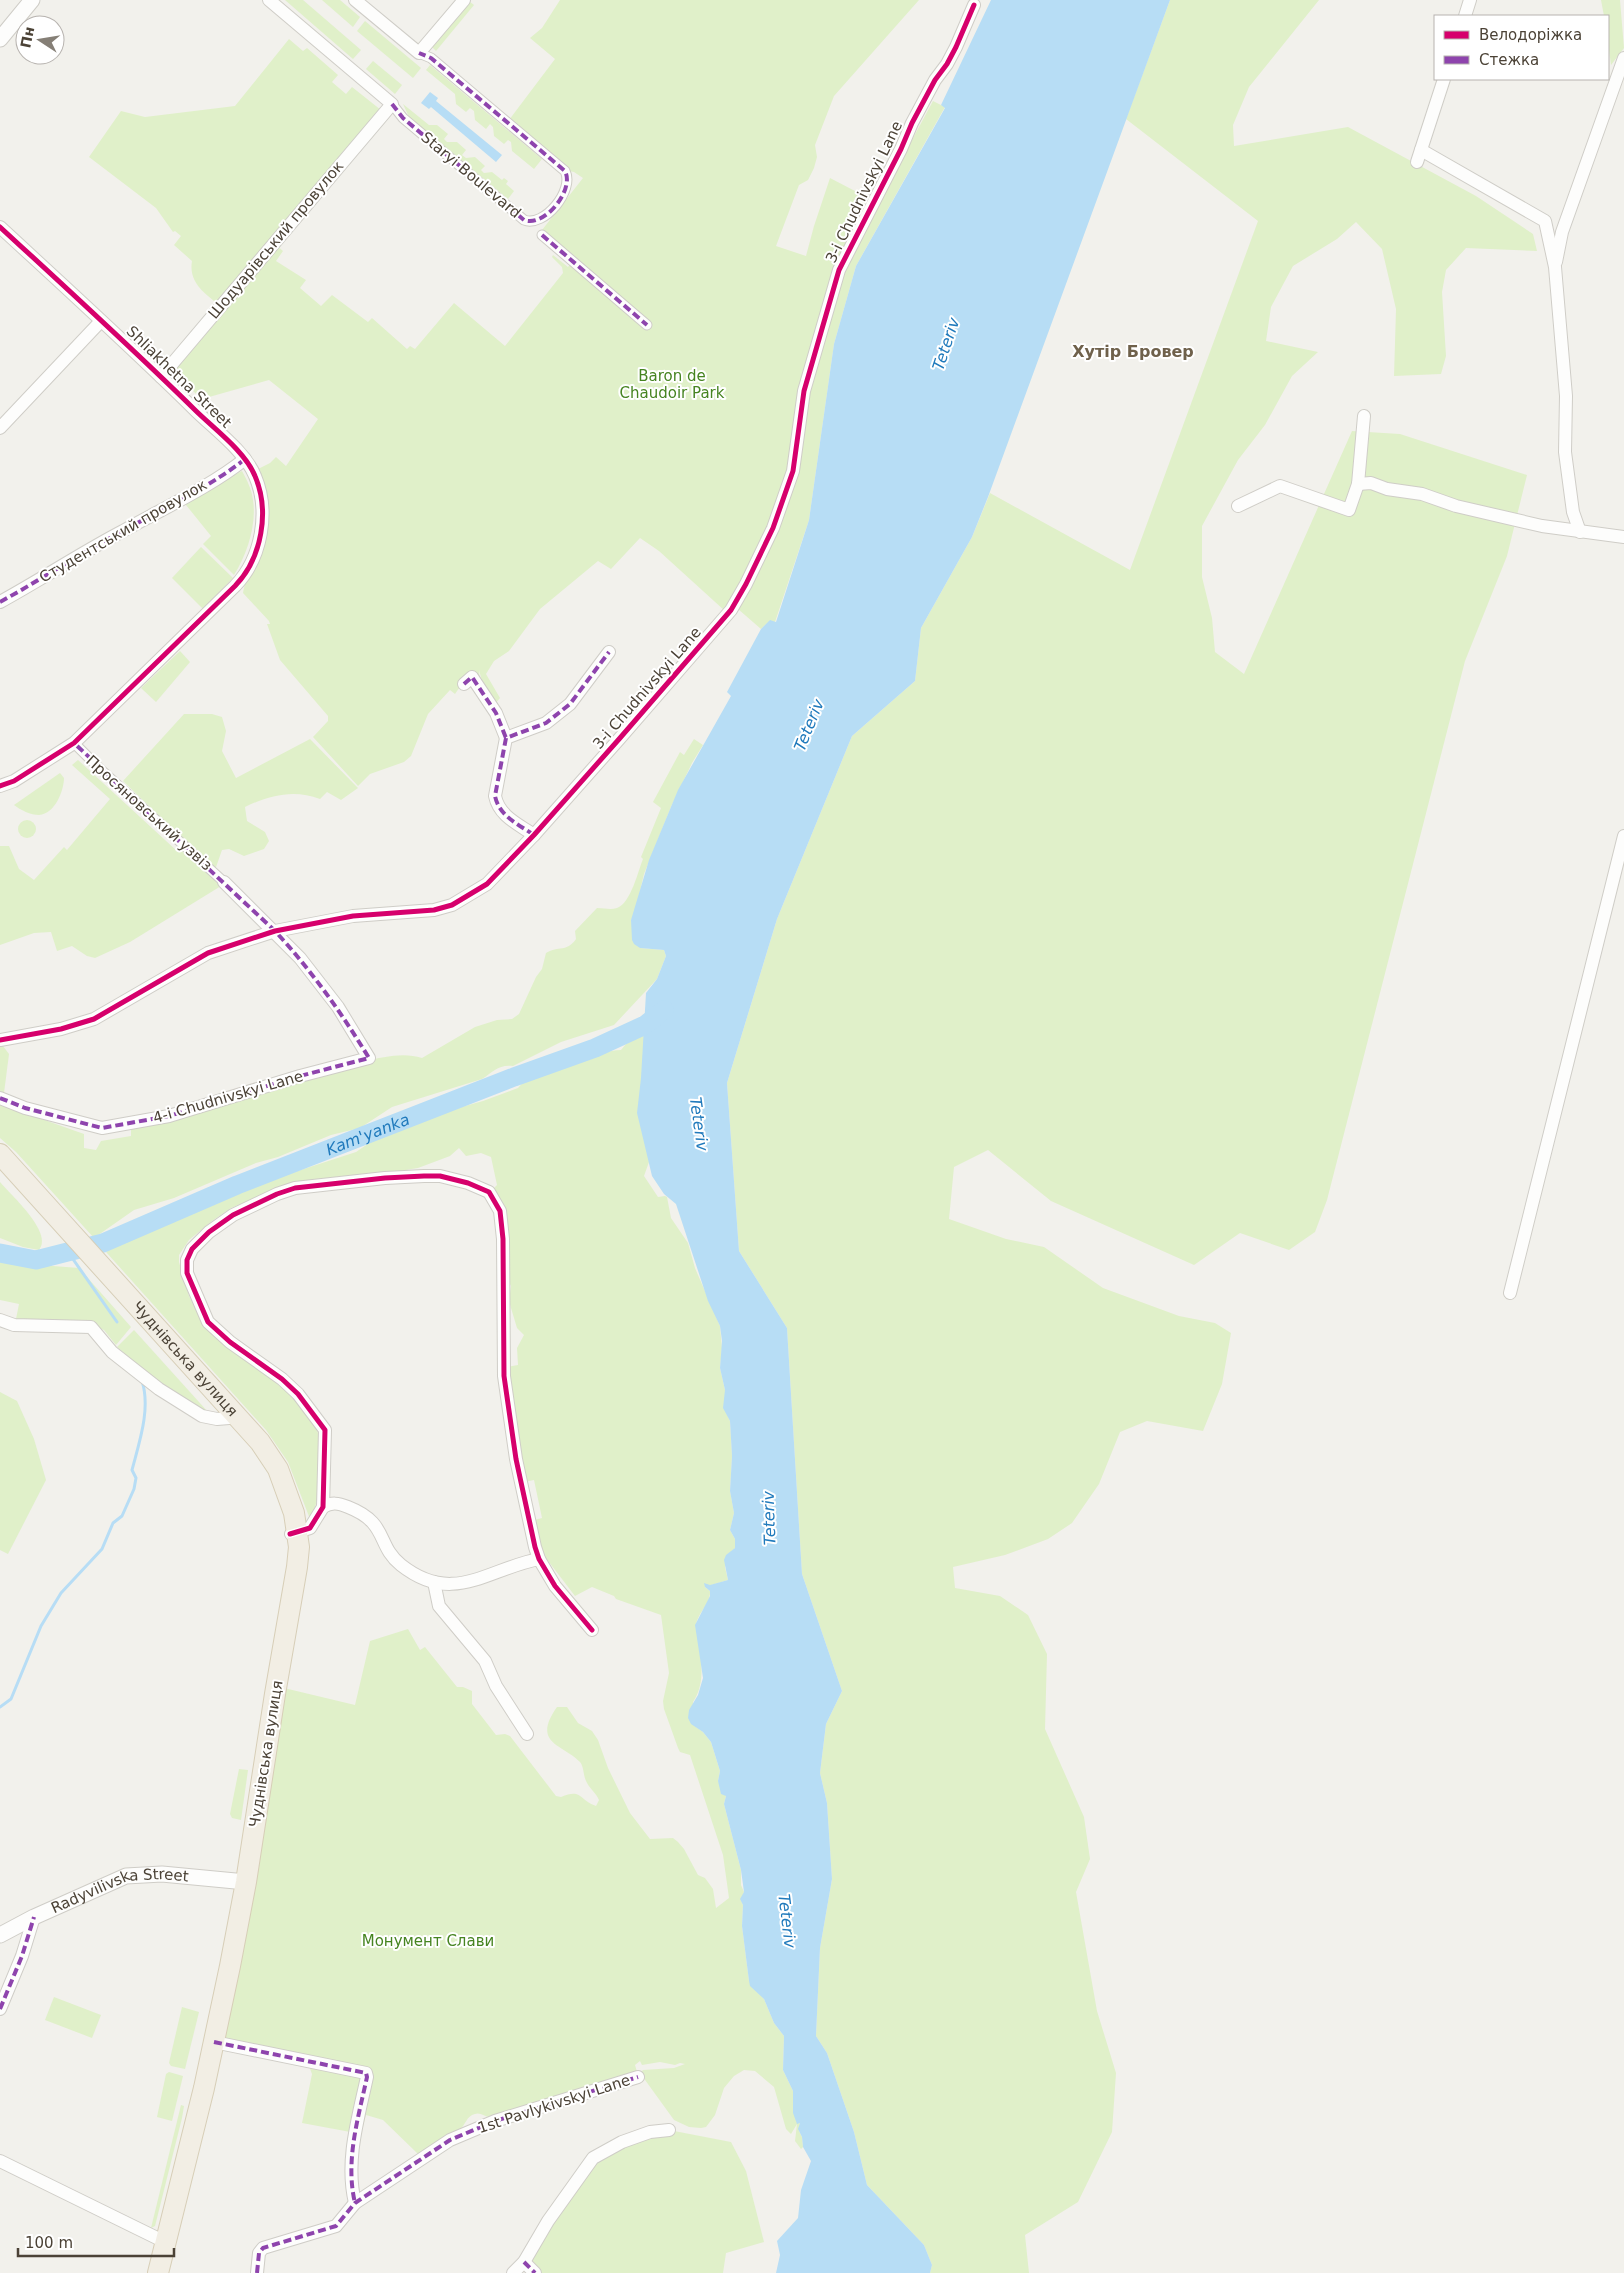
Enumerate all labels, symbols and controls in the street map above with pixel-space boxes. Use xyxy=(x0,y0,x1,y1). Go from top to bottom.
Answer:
north arrow xyxy=(15,15,65,65)
legend xyxy=(1434,15,1609,80)
text: Пн xyxy=(17,25,37,49)
text: Велодоріжка xyxy=(1479,26,1582,44)
text: Стежка xyxy=(1479,51,1539,69)
street label: 3-i Chudnivskyi Lane xyxy=(822,118,906,266)
street label: Staryi Boulevard xyxy=(418,128,524,222)
street label: Шодуарівський провулок xyxy=(205,157,347,323)
water label: Teteriv xyxy=(929,315,964,373)
street label: Shliakhetna Street xyxy=(123,322,235,432)
district label: Хутір Бровер xyxy=(1072,342,1194,361)
park label: Baron de Chaudoir Park xyxy=(620,367,725,402)
street label: Студентський провулок xyxy=(36,476,210,586)
street label: 3-i Chudnivskyi Lane xyxy=(589,623,705,753)
water label: Teteriv xyxy=(790,696,828,754)
street label: Просяновський узвіз xyxy=(82,752,216,874)
street label: 4-i Chudnivskyi Lane xyxy=(151,1067,305,1127)
water label: Teteriv xyxy=(686,1096,712,1153)
water label: Kam'yanka xyxy=(323,1109,412,1159)
street label: Чуднівська вулиця xyxy=(128,1298,242,1420)
water label: Teteriv xyxy=(759,1490,779,1545)
street label: Чуднівська вулиця xyxy=(245,1679,287,1829)
street label: Radyvilivska Street xyxy=(48,1865,190,1917)
water label: Teteriv xyxy=(774,1893,800,1950)
park label: Монумент Слави xyxy=(362,1932,494,1950)
street label: 1st Pavlykivskyi Lane xyxy=(475,2071,633,2137)
scale bar xyxy=(18,2226,174,2258)
text: 100 m xyxy=(25,2234,73,2252)

